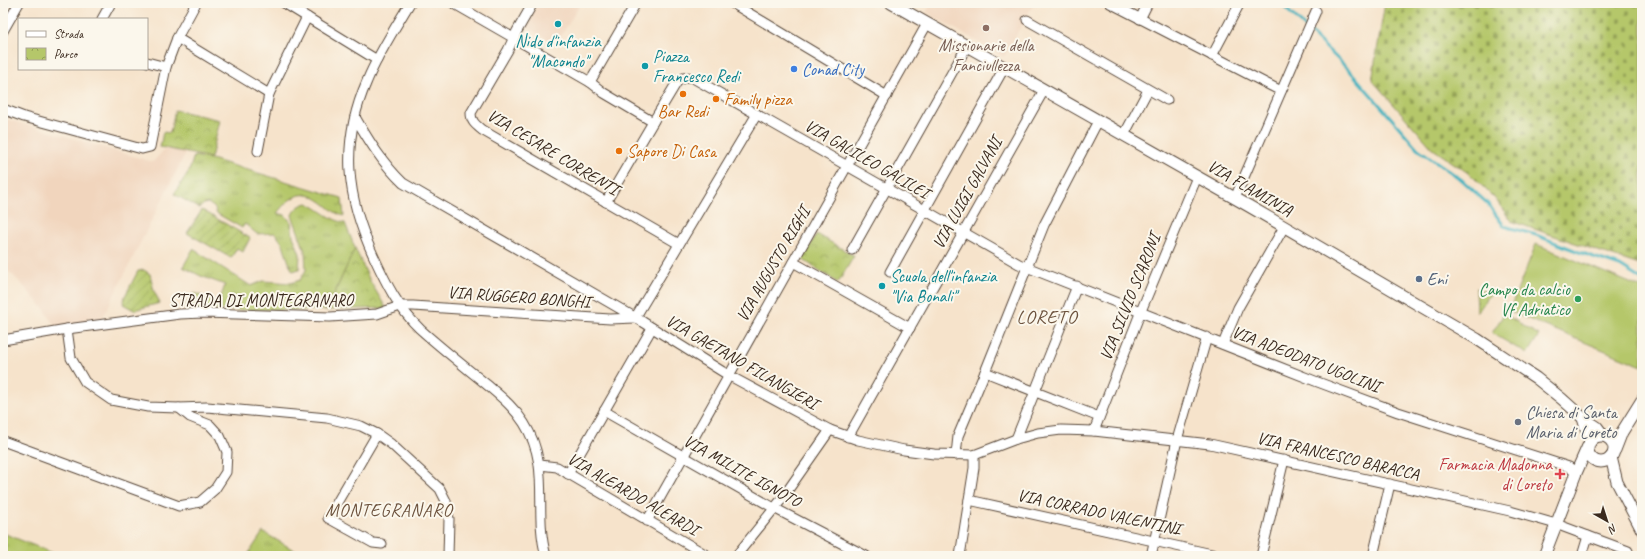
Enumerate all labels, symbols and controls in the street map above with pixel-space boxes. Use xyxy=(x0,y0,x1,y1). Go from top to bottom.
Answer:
legend xyxy=(18,18,148,70)
marker: Nido d'infanzia "Macondo" xyxy=(553,19,563,29)
marker: Missionarie della Fanciullezza xyxy=(981,23,991,33)
text: Strada xyxy=(54,26,84,42)
place label: Nido d'infanzia "Macondo" xyxy=(515,31,602,72)
place label: Missionarie della Fanciullezza xyxy=(938,35,1035,76)
text: Parco xyxy=(54,46,79,62)
place label: Piazza Francesco Redi xyxy=(653,46,742,87)
place label: Conad City xyxy=(802,59,865,80)
marker: Piazza Francesco Redi xyxy=(640,61,650,71)
marker: Conad City xyxy=(789,64,799,74)
marker: Bar Redi xyxy=(678,89,688,99)
place label: Family pizza xyxy=(724,89,793,110)
marker: Family pizza xyxy=(711,94,721,104)
place label: Bar Redi xyxy=(658,101,711,122)
street label: VIA CESARE CORRENTI xyxy=(483,104,626,202)
street label: VIA GALILEO GALILEI xyxy=(801,115,937,205)
street label: VIA LUIGI GALVANI xyxy=(928,130,1008,252)
place label: Sapore Di Casa xyxy=(627,141,718,162)
marker: Sapore Di Casa xyxy=(614,146,624,156)
street label: VIA FLAMINIA xyxy=(1204,155,1297,221)
street label: VIA AUGUSTO RIGHI xyxy=(732,199,816,325)
street label: VIA SILVIO SCARONI xyxy=(1095,227,1167,363)
place label: Scuola dell'infanzia "Via Bonali" xyxy=(890,266,998,307)
place label: Eni xyxy=(1427,269,1449,290)
marker: Eni xyxy=(1414,274,1424,284)
place label: Campo da calcio Vf Adriatico xyxy=(1479,279,1571,320)
marker: Scuola dell'infanzia "Via Bonali" xyxy=(877,281,887,291)
street label: VIA RUGGERO BONGHI xyxy=(447,282,595,313)
street label: STRADA DI MONTEGRANARO xyxy=(169,290,354,311)
marker: Campo da calcio Vf Adriatico xyxy=(1573,294,1583,304)
district label: LORETO xyxy=(1017,305,1079,329)
street label: VIA GAETANO FILANGIERI xyxy=(662,310,825,416)
street label: VIA ADEODATO UGOLINI xyxy=(1229,321,1387,398)
place label: Chiesa di Santa Maria di Loreto xyxy=(1526,402,1619,443)
marker: Chiesa di Santa Maria di Loreto xyxy=(1513,417,1523,427)
street label: VIA FRANCESCO BARACCA xyxy=(1255,427,1422,485)
street label: VIA MILITE IGNOTO xyxy=(680,430,806,513)
street label: VIA ALEARDO ALEARDI xyxy=(564,448,706,542)
place label: Farmacia Madonna di Loreto xyxy=(1438,454,1554,495)
marker: Farmacia Madonna di Loreto xyxy=(1555,469,1565,479)
street label: VIA CORRADO VALENTINI xyxy=(1016,484,1186,540)
district label: MONTEGRANARO xyxy=(325,499,454,521)
north arrow xyxy=(1587,501,1627,541)
text: N xyxy=(1605,521,1620,538)

